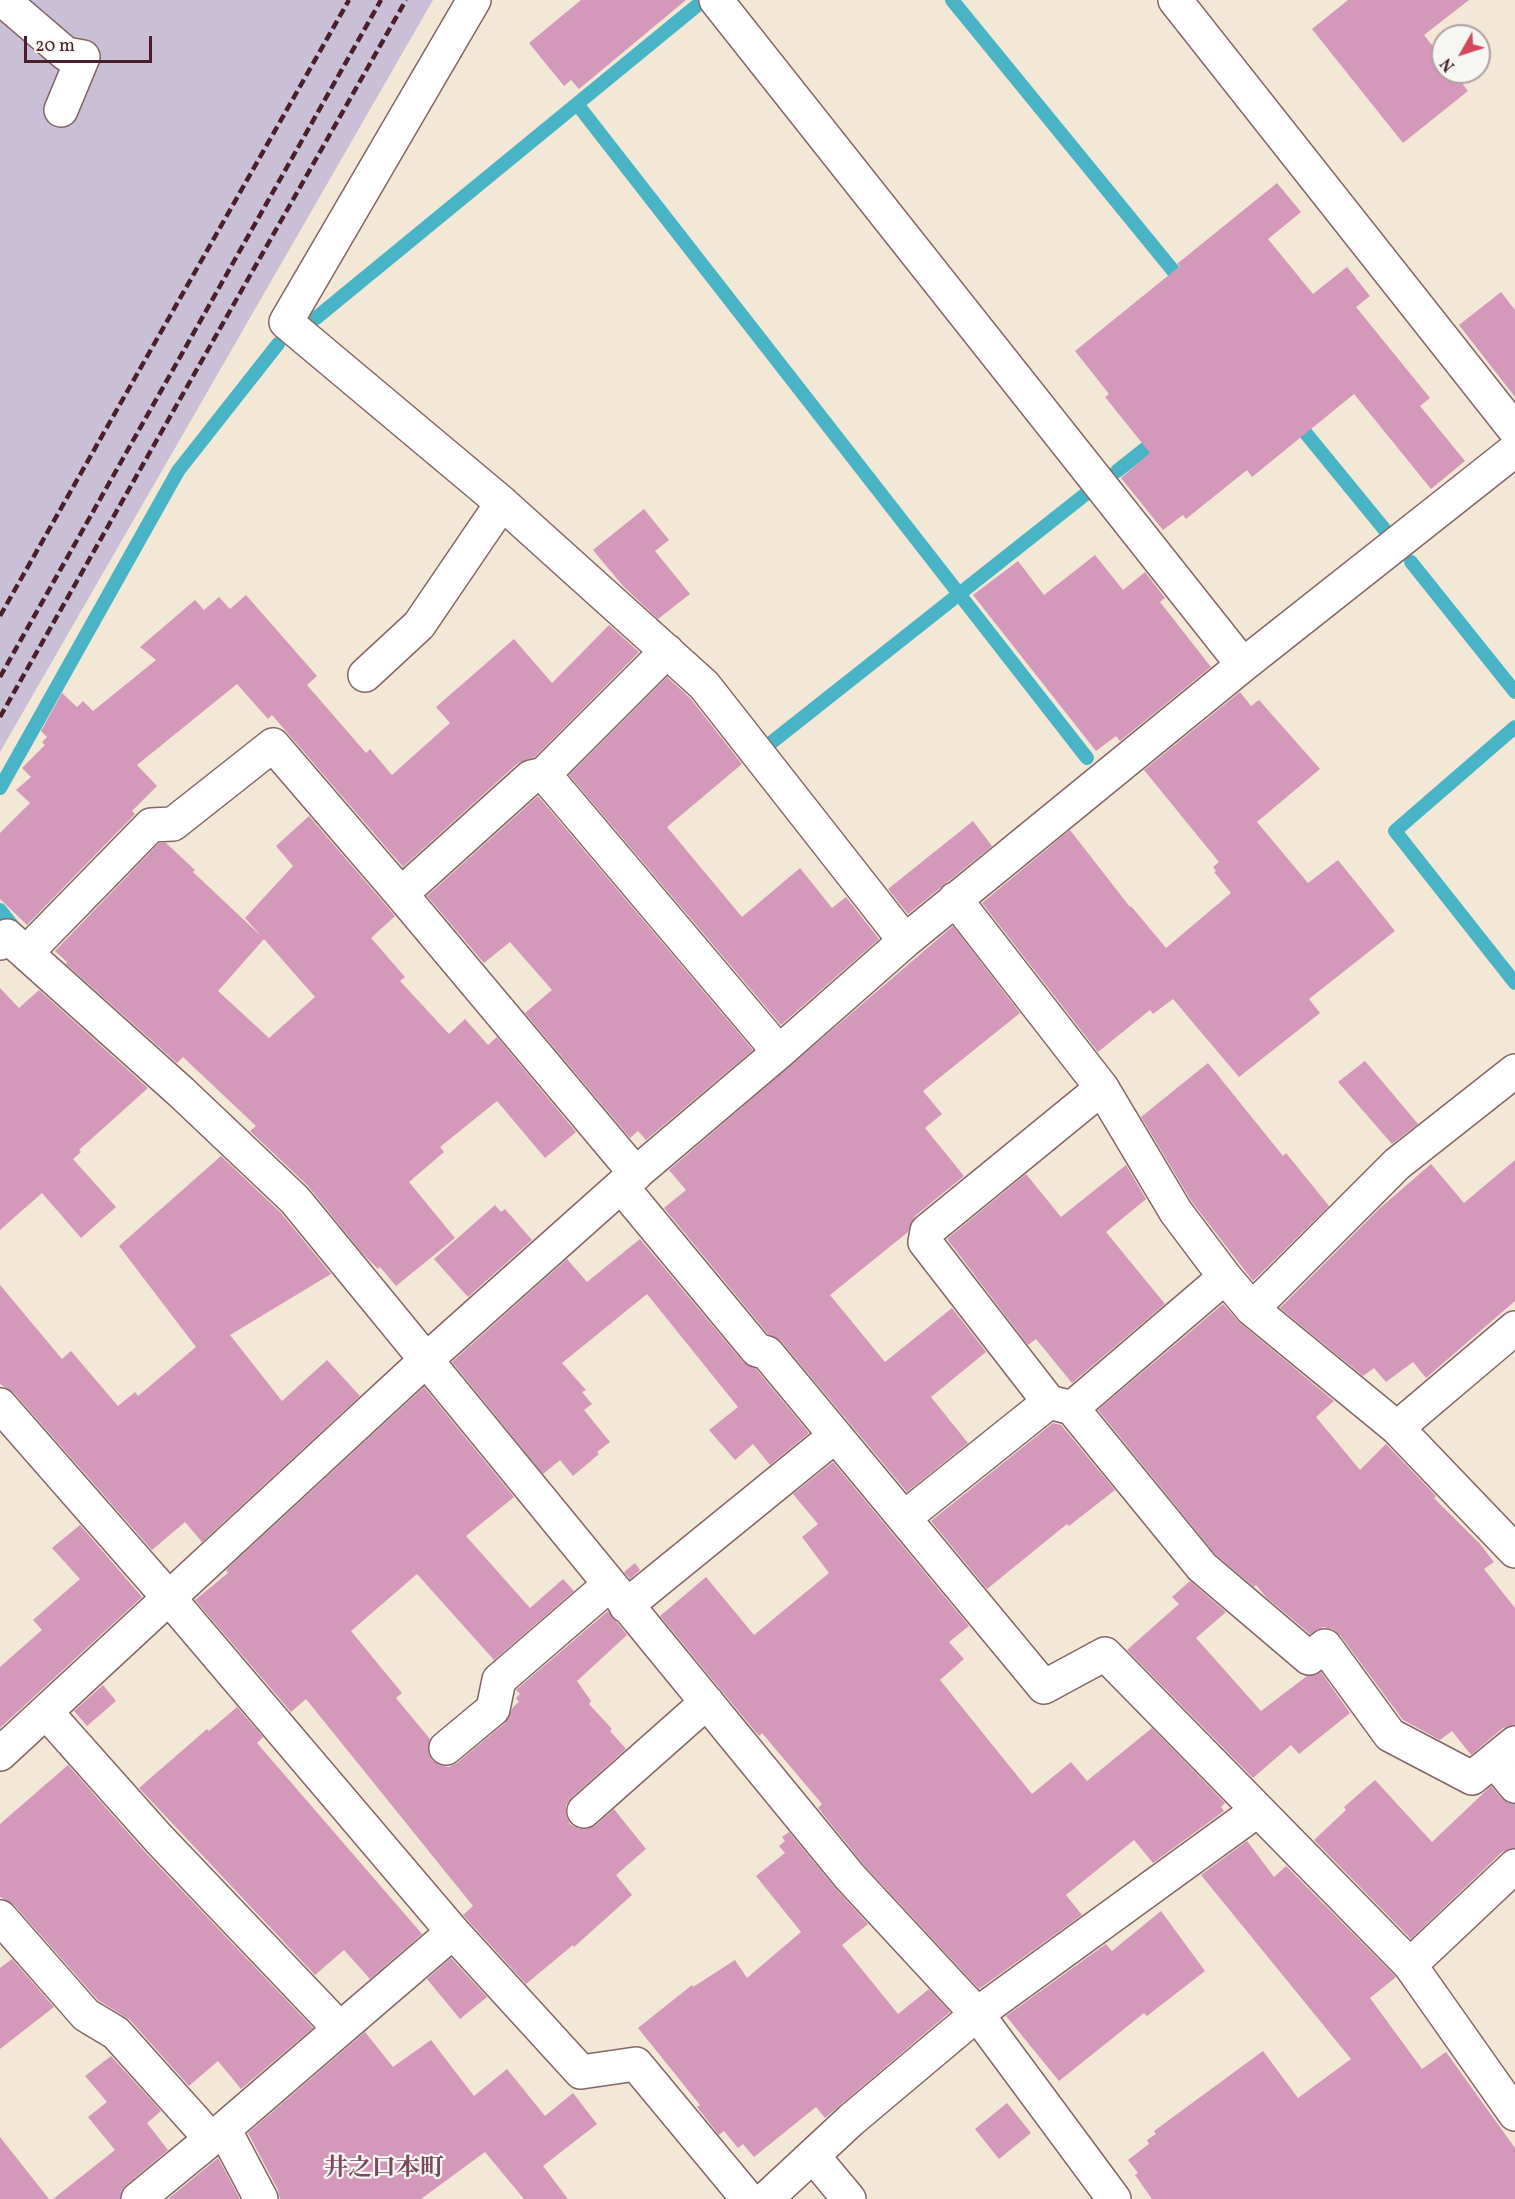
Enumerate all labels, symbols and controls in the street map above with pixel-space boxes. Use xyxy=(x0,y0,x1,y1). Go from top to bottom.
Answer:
scale bar xyxy=(27,24,154,62)
north arrow xyxy=(1431,24,1491,84)
text: 20 m xyxy=(35,34,75,59)
text: N xyxy=(1436,53,1461,76)
district label: 井之口本町 xyxy=(324,2157,444,2185)

